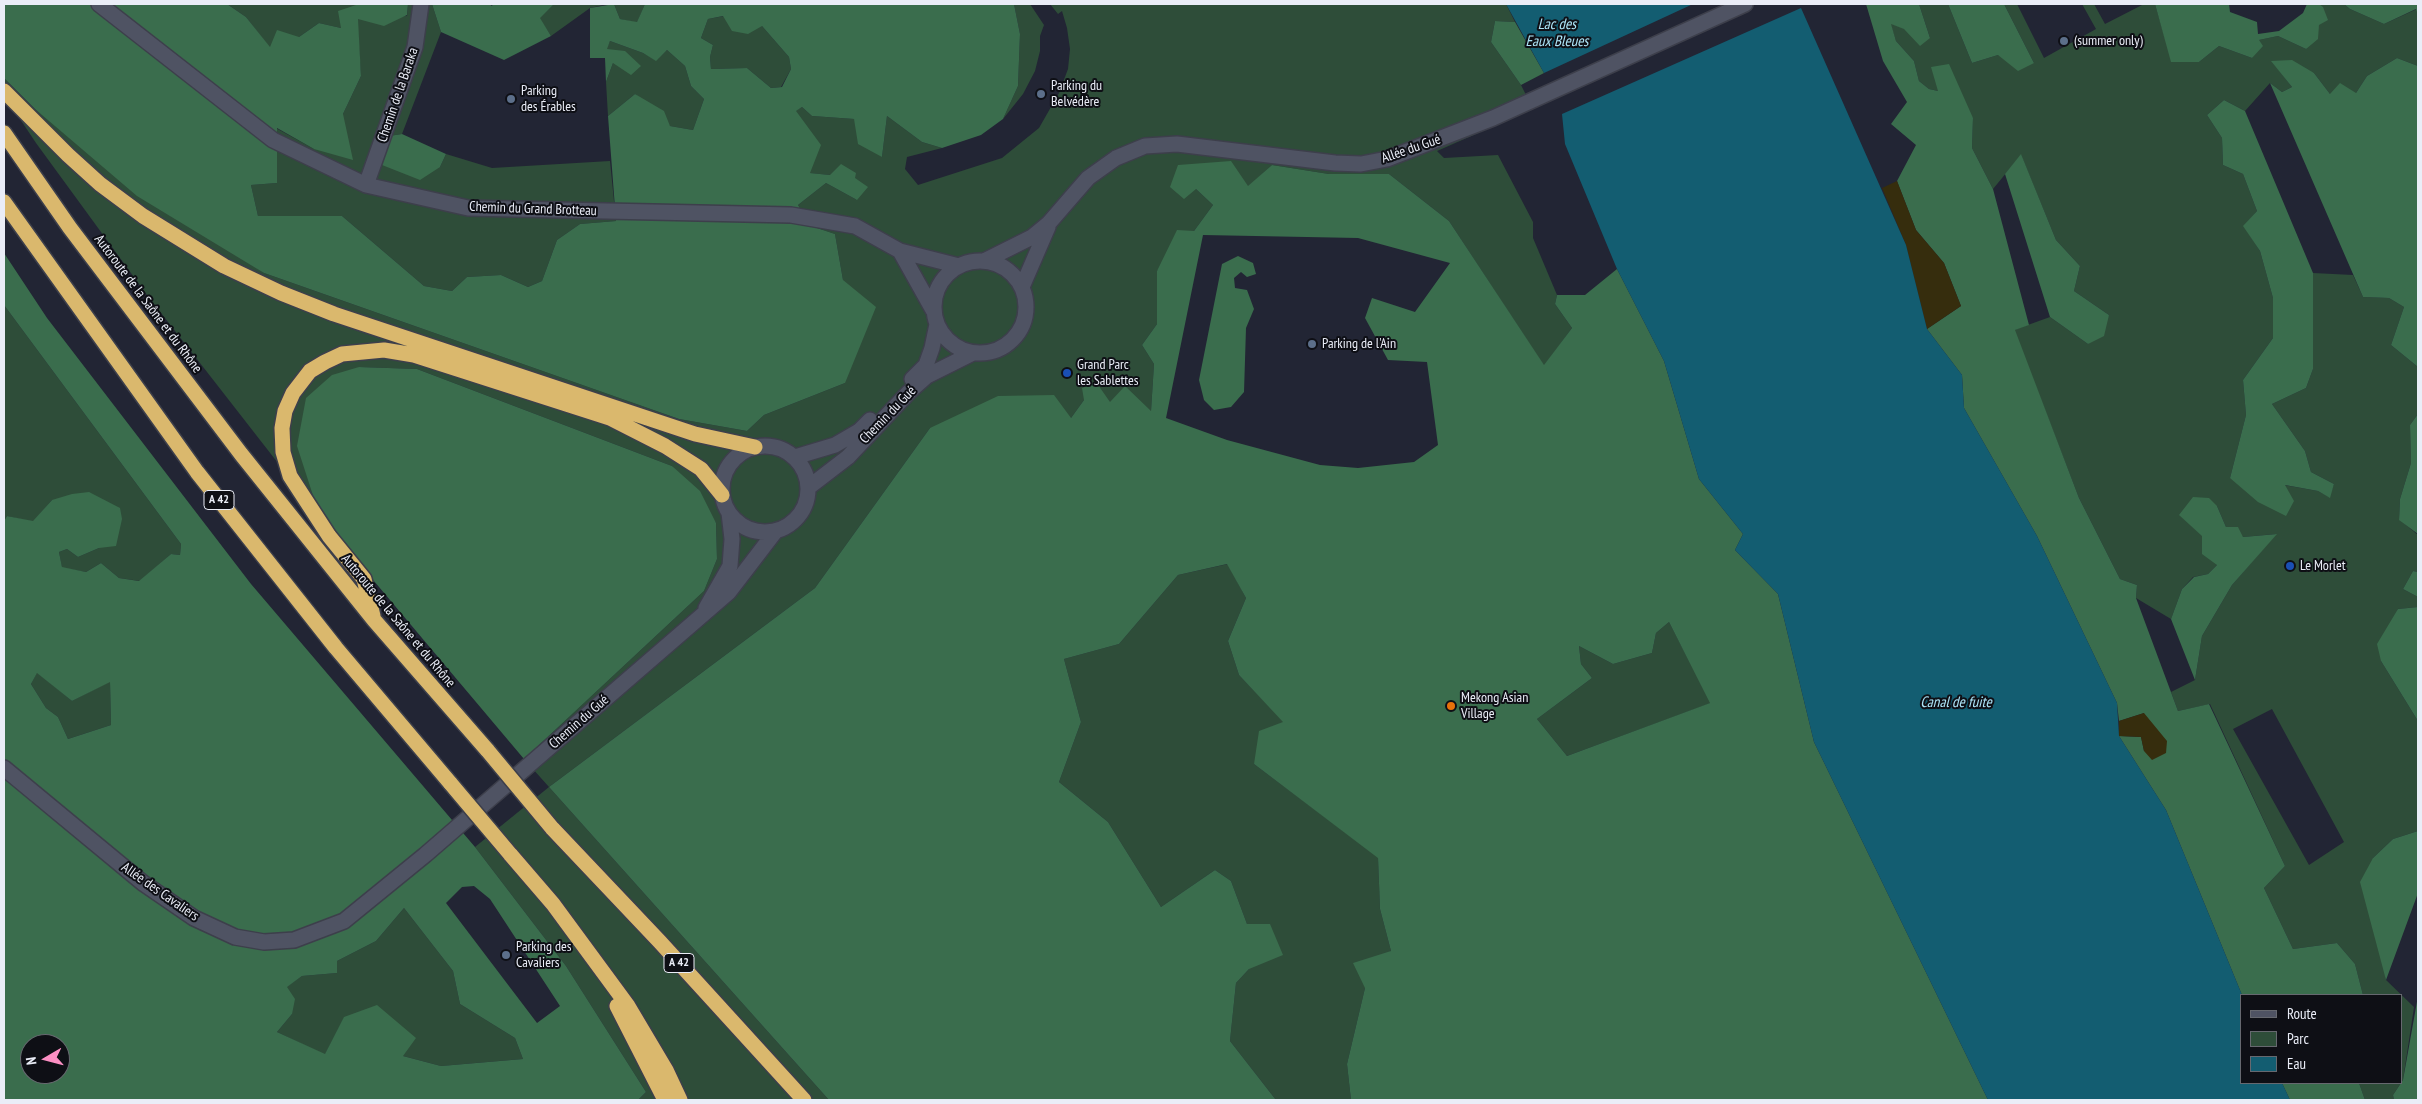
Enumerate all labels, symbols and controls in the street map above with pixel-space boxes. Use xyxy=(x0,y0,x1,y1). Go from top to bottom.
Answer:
water label: Lac des Eaux Bleues xyxy=(1526,16,1588,51)
place label: (summer only) xyxy=(2074,33,2143,49)
marker: (summer only) xyxy=(2058,35,2070,47)
street label: Chemin de la Baraka xyxy=(374,45,422,145)
place label: Parking du Belvédère xyxy=(1051,78,1102,110)
place label: Parking des Érables xyxy=(521,83,576,115)
marker: Parking du Belvédère xyxy=(1035,88,1047,100)
marker: Parking des Érables xyxy=(505,93,517,105)
street label: Allée du Gué xyxy=(1379,131,1443,167)
street label: Chemin du Grand Brotteau xyxy=(469,198,597,220)
street label: Autoroute de la Saône et du Rhône xyxy=(91,232,205,376)
place label: Parking de l'Ain xyxy=(1322,336,1396,352)
marker: Parking de l'Ain xyxy=(1306,338,1318,350)
place label: Grand Parc les Sablettes xyxy=(1077,357,1139,390)
marker: Grand Parc les Sablettes xyxy=(1061,367,1073,379)
street label: Chemin du Gué xyxy=(856,383,920,447)
road number: A 42 xyxy=(204,490,234,510)
street label: Autoroute de la Saône et du Rhône xyxy=(337,551,459,691)
place label: Le Morlet xyxy=(2300,558,2346,574)
marker: Le Morlet xyxy=(2284,560,2296,572)
place label: Mekong Asian Village xyxy=(1461,690,1528,722)
street label: Chemin du Gué xyxy=(546,692,612,752)
water label: Canal de fuite xyxy=(1920,694,1992,712)
marker: Mekong Asian Village xyxy=(1445,700,1457,712)
street label: Allée des Cavaliers xyxy=(118,859,202,925)
place label: Parking des Cavaliers xyxy=(516,939,572,972)
marker: Parking des Cavaliers xyxy=(500,949,512,961)
road number: A 42 xyxy=(664,954,694,972)
legend xyxy=(2240,994,2402,1084)
text: Route xyxy=(2287,1004,2317,1023)
text: Parc xyxy=(2287,1029,2309,1048)
north arrow xyxy=(20,1034,70,1084)
text: Eau xyxy=(2287,1054,2306,1073)
text: N xyxy=(22,1056,41,1066)

